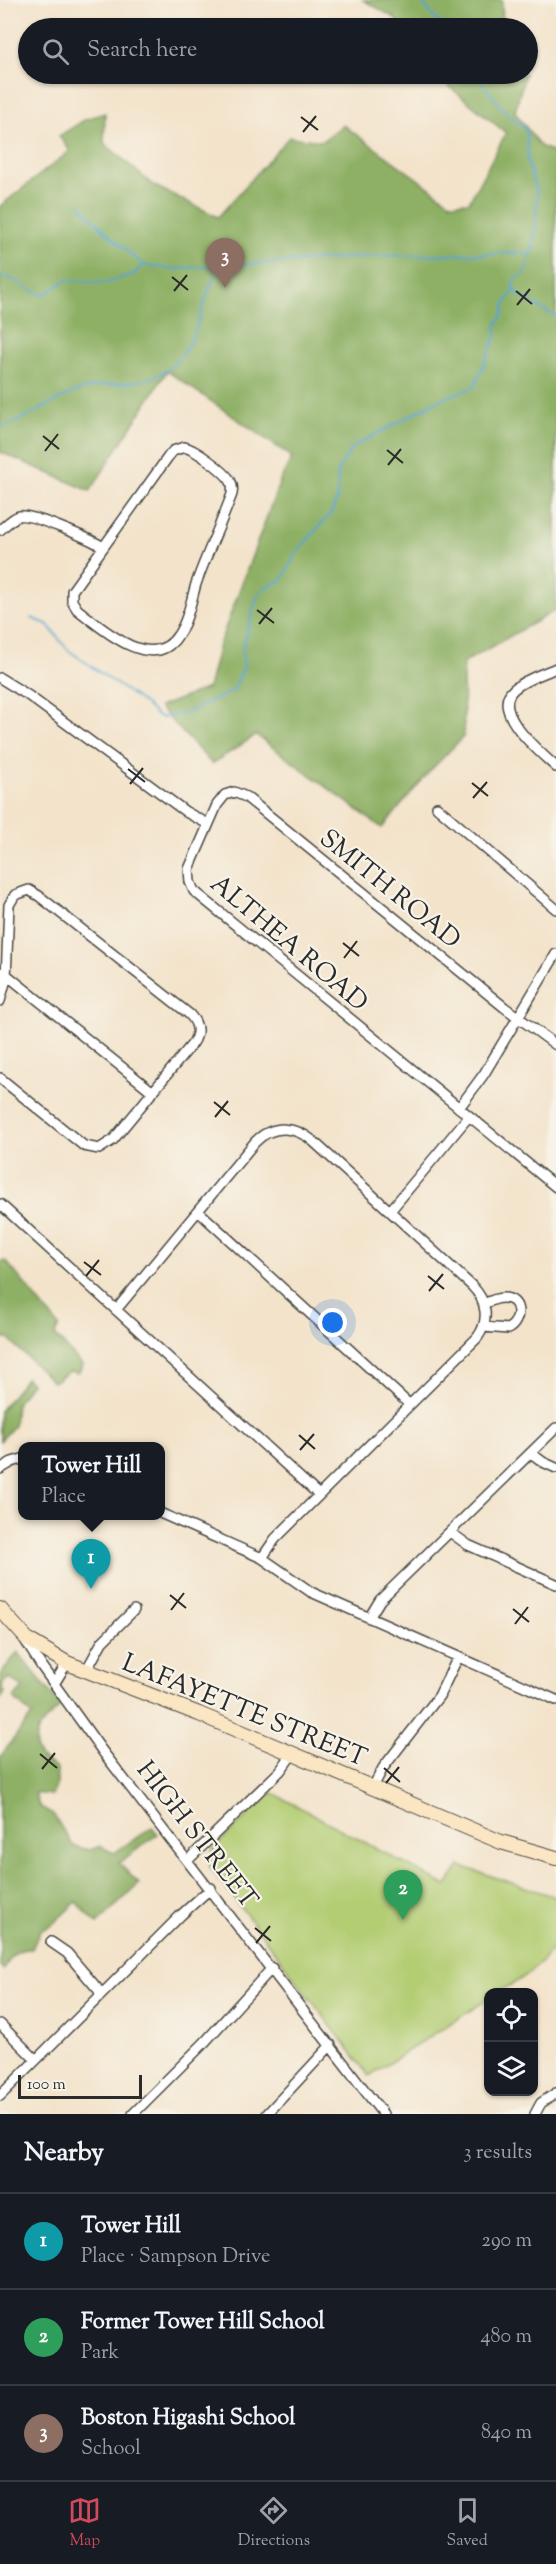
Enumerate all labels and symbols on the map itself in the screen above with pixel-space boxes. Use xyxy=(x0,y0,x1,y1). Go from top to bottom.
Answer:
pin: 3 xyxy=(206,238,244,288)
street label: SMITH ROAD xyxy=(311,821,468,959)
street label: ALTHEA ROAD xyxy=(201,867,375,1021)
your location xyxy=(318,1308,347,1337)
pin: 1 xyxy=(72,1540,110,1589)
street label: LAFAYETTE STREET xyxy=(116,1645,372,1777)
street label: HIGH STREET xyxy=(126,1754,266,1917)
pin: 2 xyxy=(384,1870,422,1920)
scale bar xyxy=(18,2072,142,2100)

